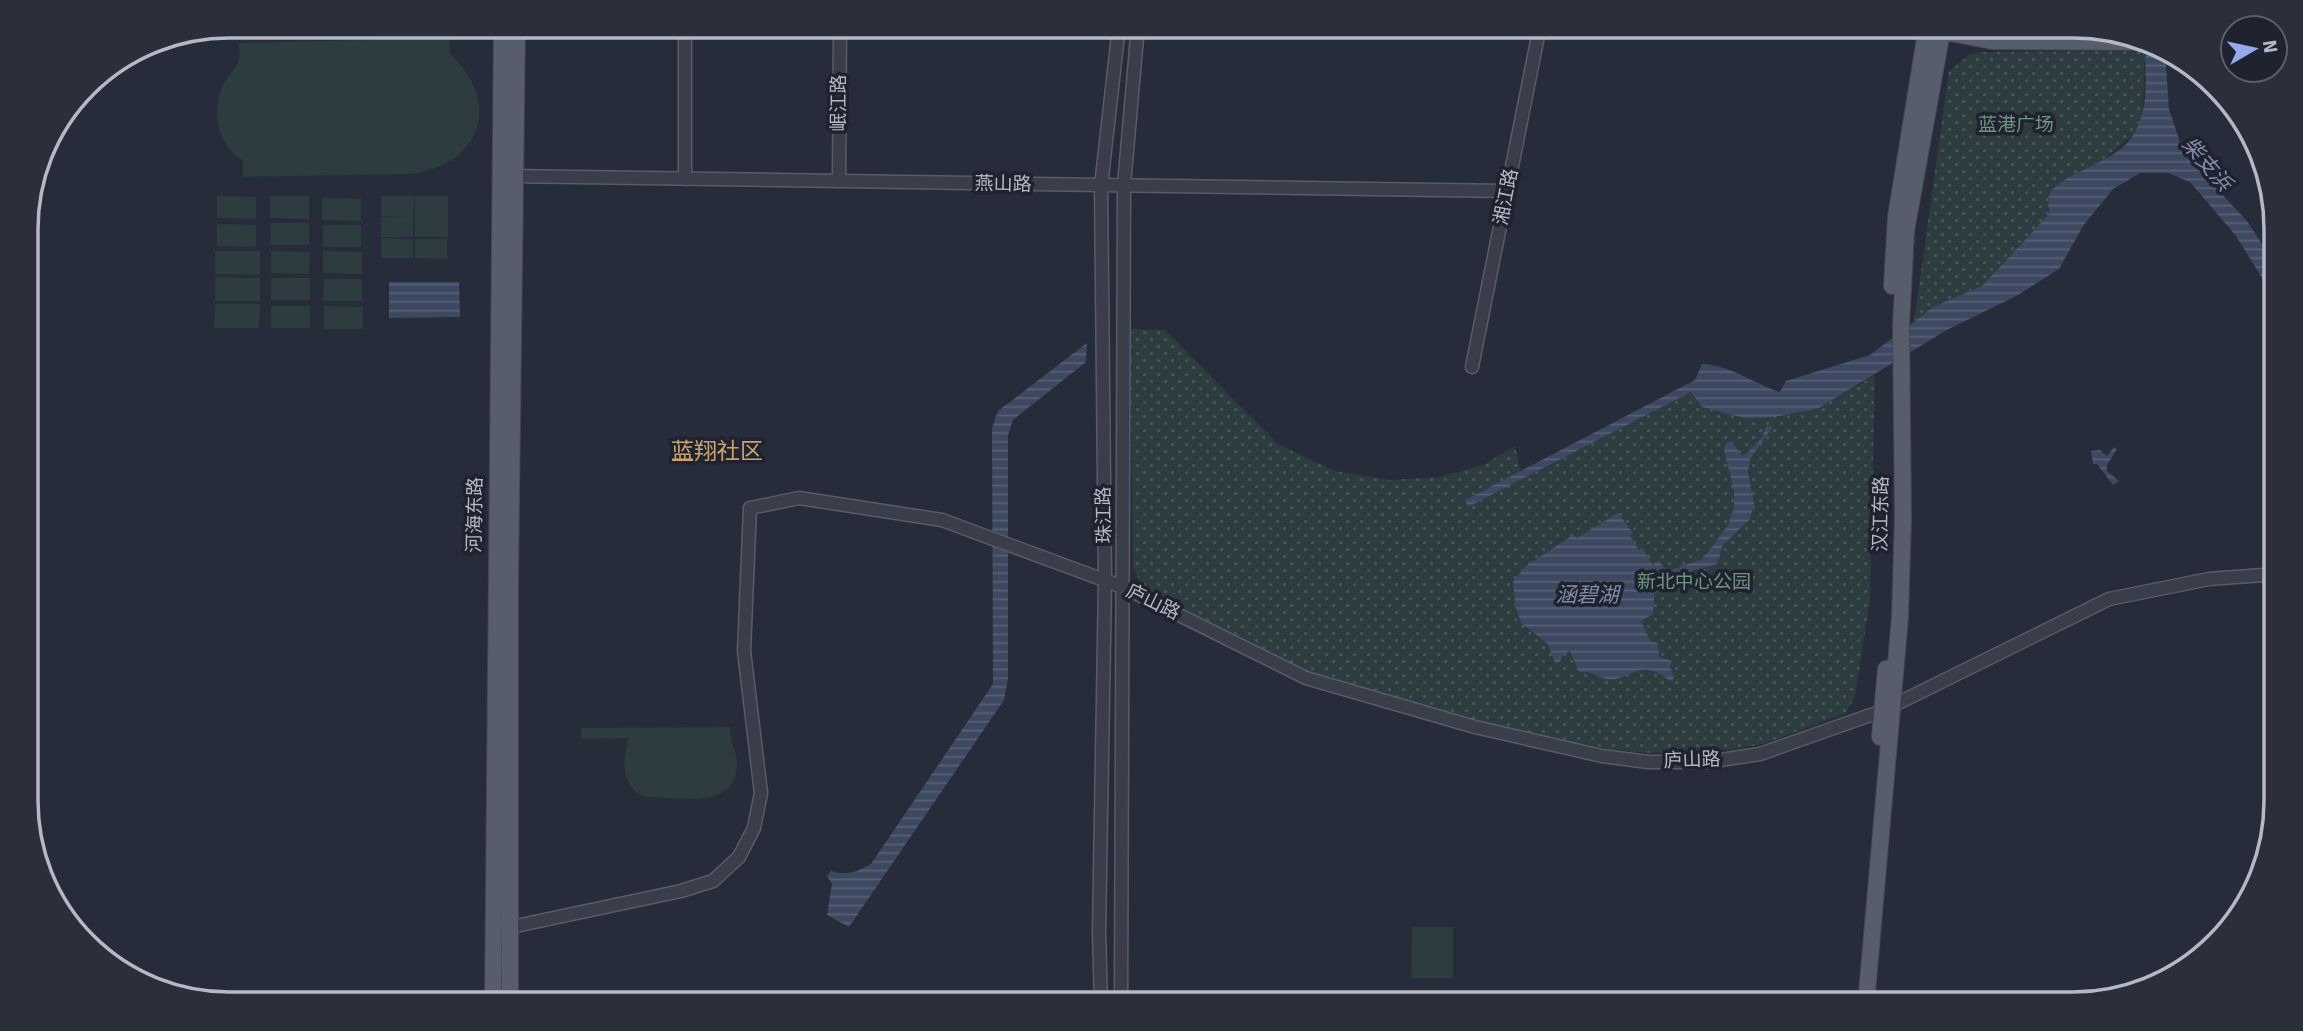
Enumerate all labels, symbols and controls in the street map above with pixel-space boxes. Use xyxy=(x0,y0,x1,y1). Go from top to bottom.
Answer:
north arrow xyxy=(2219,14,2289,84)
text: N xyxy=(2257,38,2283,55)
street label: 岷江路 xyxy=(827,74,851,132)
park label: 蓝港广场 xyxy=(1978,113,2054,137)
water label: 柴支浜 xyxy=(2177,132,2239,198)
street label: 湘江路 xyxy=(1489,167,1523,227)
street label: 燕山路 xyxy=(974,172,1032,196)
district label: 蓝翔社区 xyxy=(671,437,763,466)
street label: 汉江东路 xyxy=(1868,476,1894,552)
street label: 河海东路 xyxy=(462,477,488,553)
street label: 珠江路 xyxy=(1092,486,1116,544)
park label: 新北中心公园 xyxy=(1637,570,1751,594)
street label: 庐山路 xyxy=(1122,579,1184,625)
water label: 涵碧湖 xyxy=(1556,582,1621,608)
street label: 庐山路 xyxy=(1663,747,1721,773)

